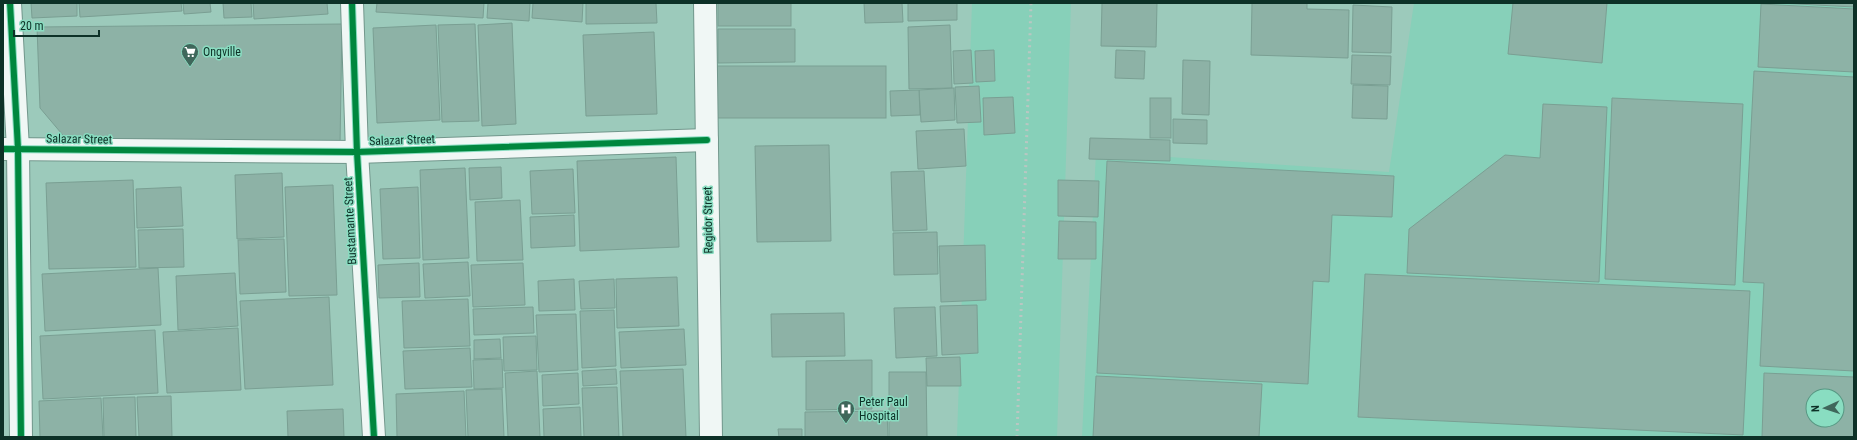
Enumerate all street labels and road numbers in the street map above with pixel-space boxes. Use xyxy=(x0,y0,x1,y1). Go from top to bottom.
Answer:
street label: Salazar Street xyxy=(46,131,113,147)
street label: Salazar Street xyxy=(369,132,436,148)
street label: Bustamante Street xyxy=(341,176,359,265)
street label: Regidor Street xyxy=(700,186,716,254)

